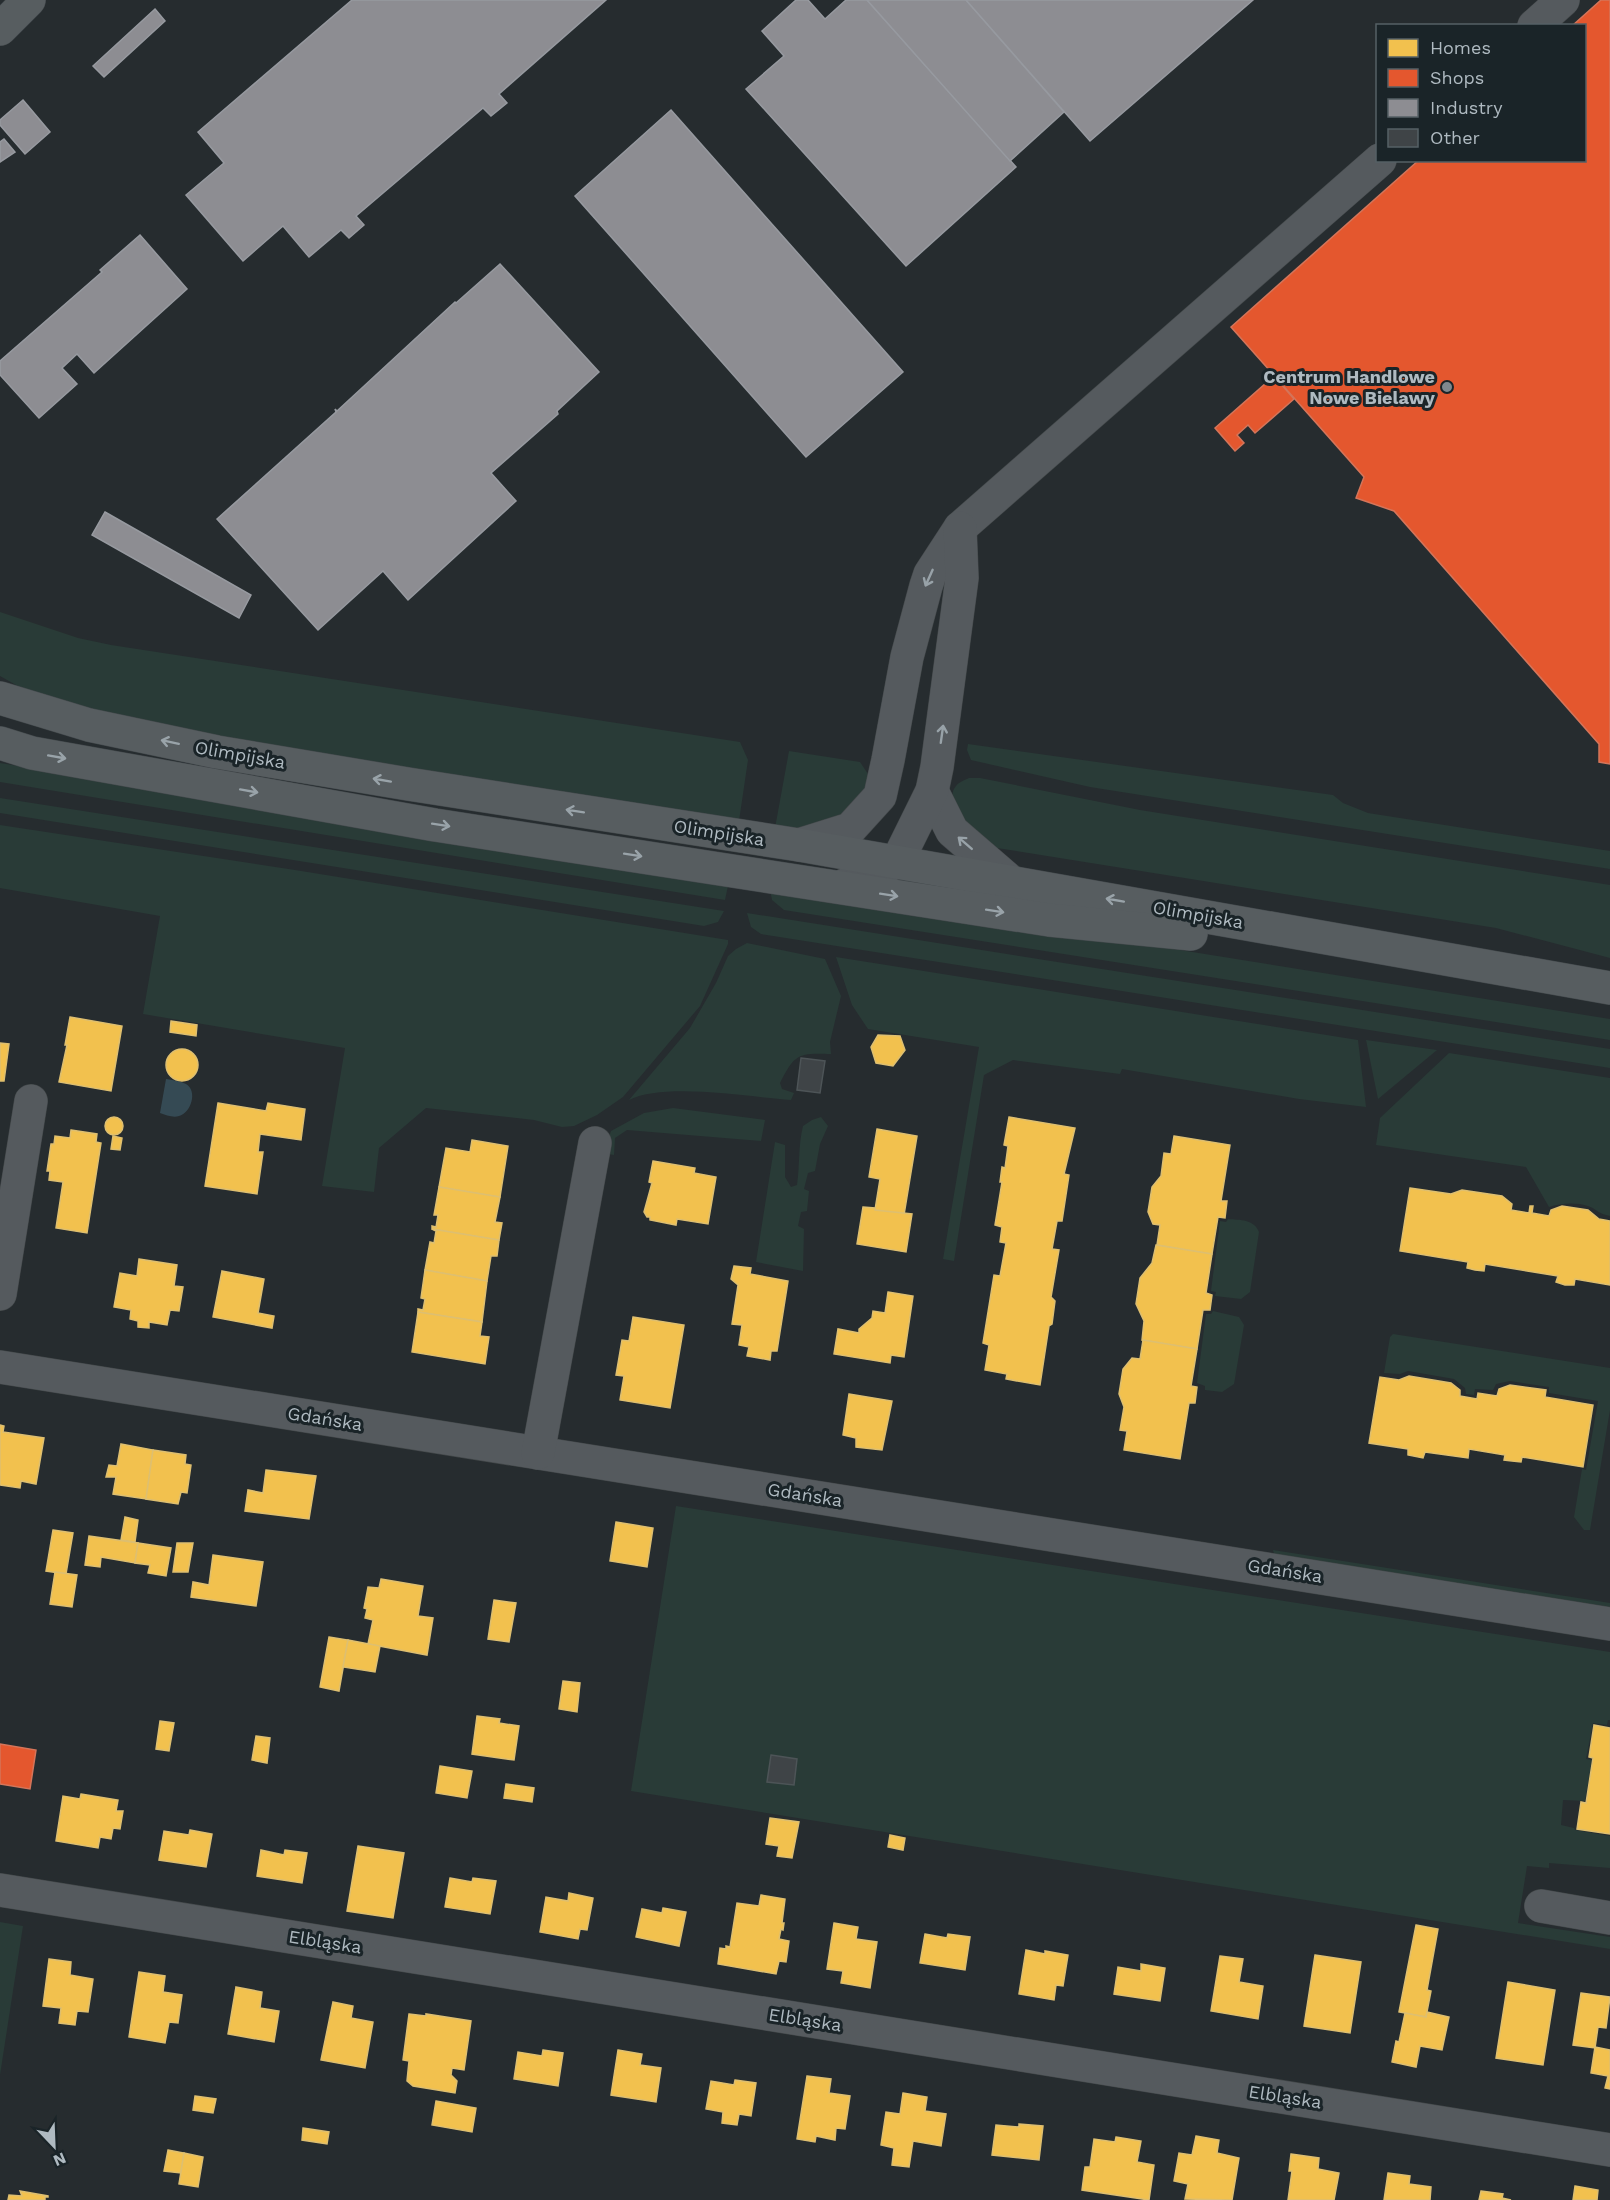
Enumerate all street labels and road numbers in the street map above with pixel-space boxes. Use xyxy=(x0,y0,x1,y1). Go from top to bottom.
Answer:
street label: Olimpijska xyxy=(193,736,287,773)
street label: Olimpijska xyxy=(672,815,766,850)
street label: Olimpijska xyxy=(1151,896,1245,933)
street label: Gdańska xyxy=(286,1402,364,1435)
street label: Gdańska xyxy=(766,1478,844,1511)
street label: Gdańska xyxy=(1246,1554,1324,1587)
street label: Elbląska xyxy=(287,1925,363,1958)
street label: Elbląska xyxy=(767,2003,843,2036)
street label: Elbląska xyxy=(1247,2080,1323,2113)

